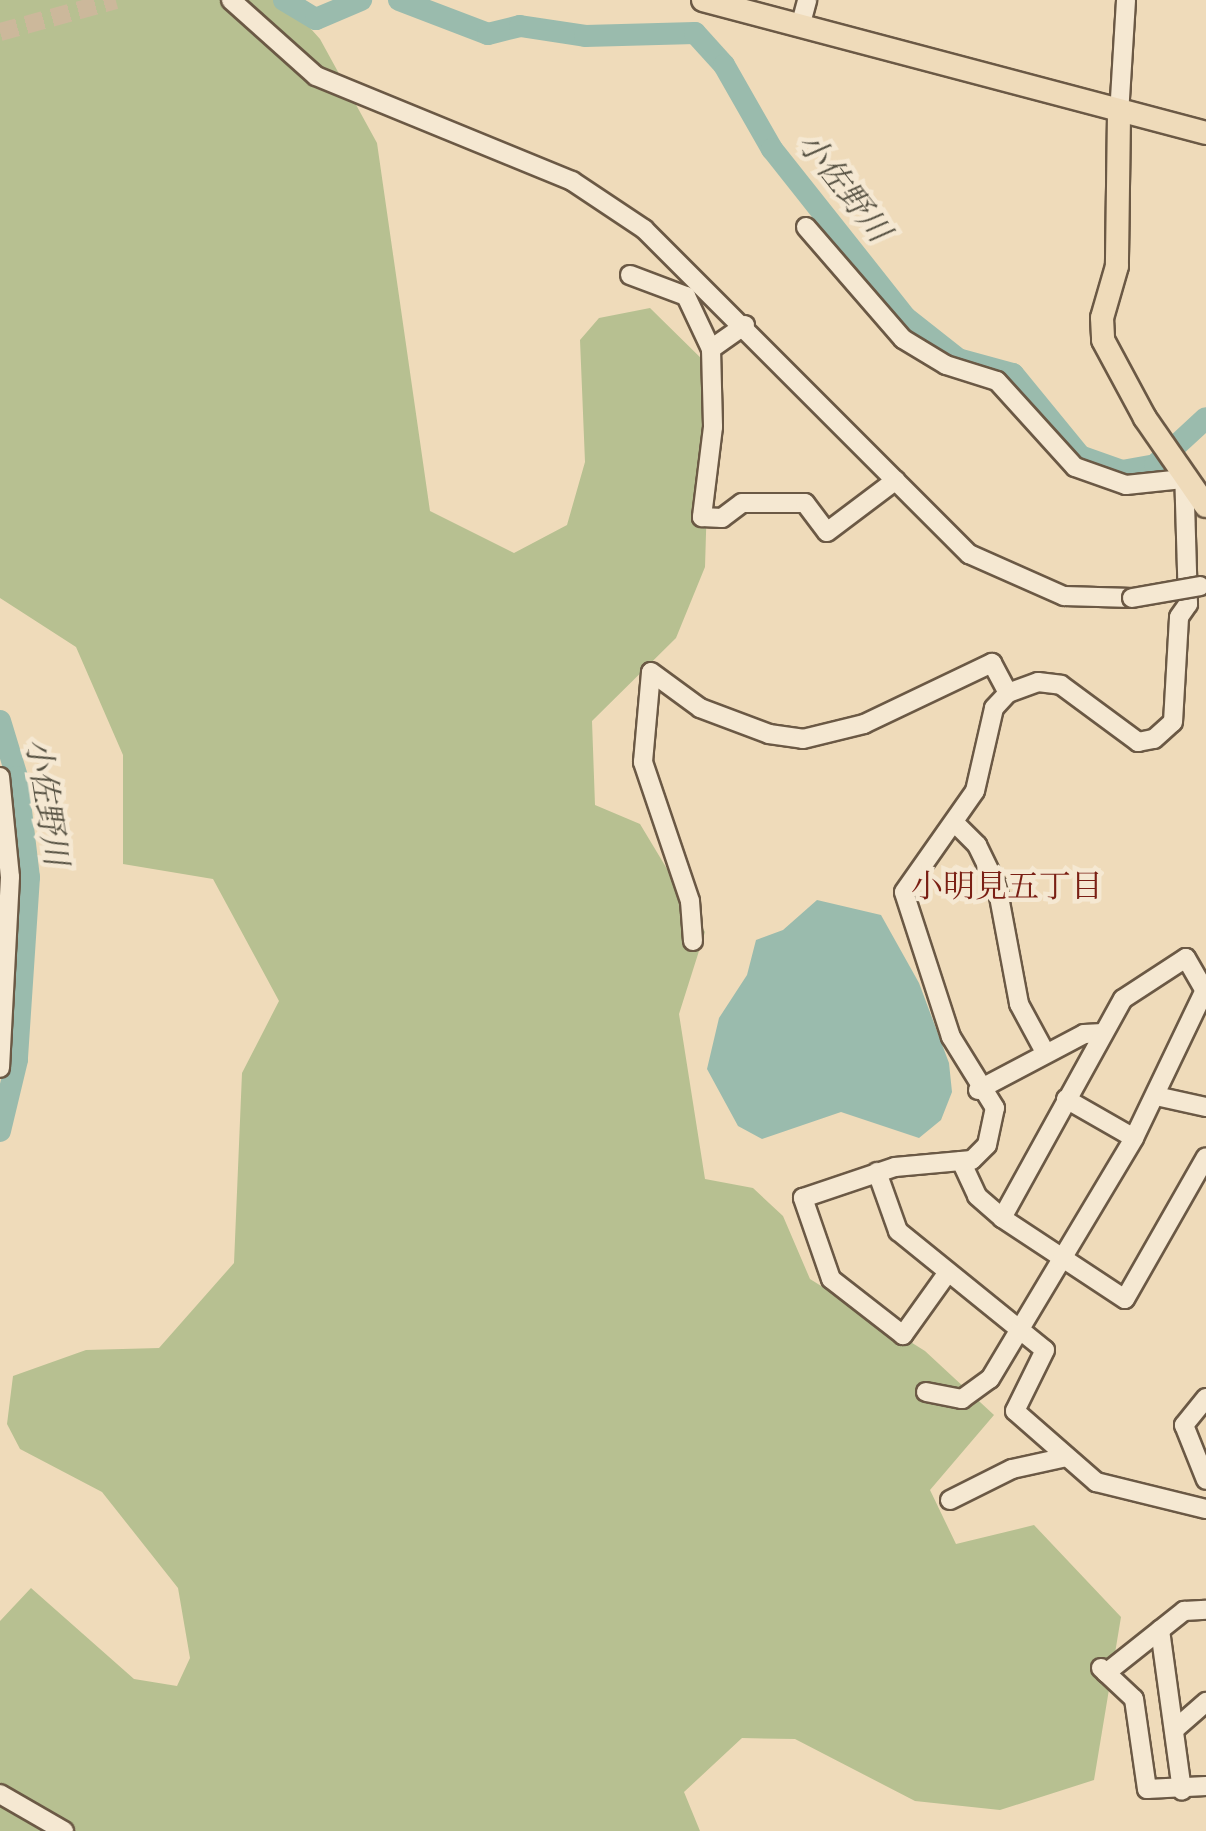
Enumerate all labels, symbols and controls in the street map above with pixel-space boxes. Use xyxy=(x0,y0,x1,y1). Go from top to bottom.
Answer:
water label: 小佐野川 xyxy=(789,125,899,249)
water label: 小佐野川 xyxy=(18,736,76,868)
district label: 小明見五丁目 xyxy=(911,867,1103,905)

